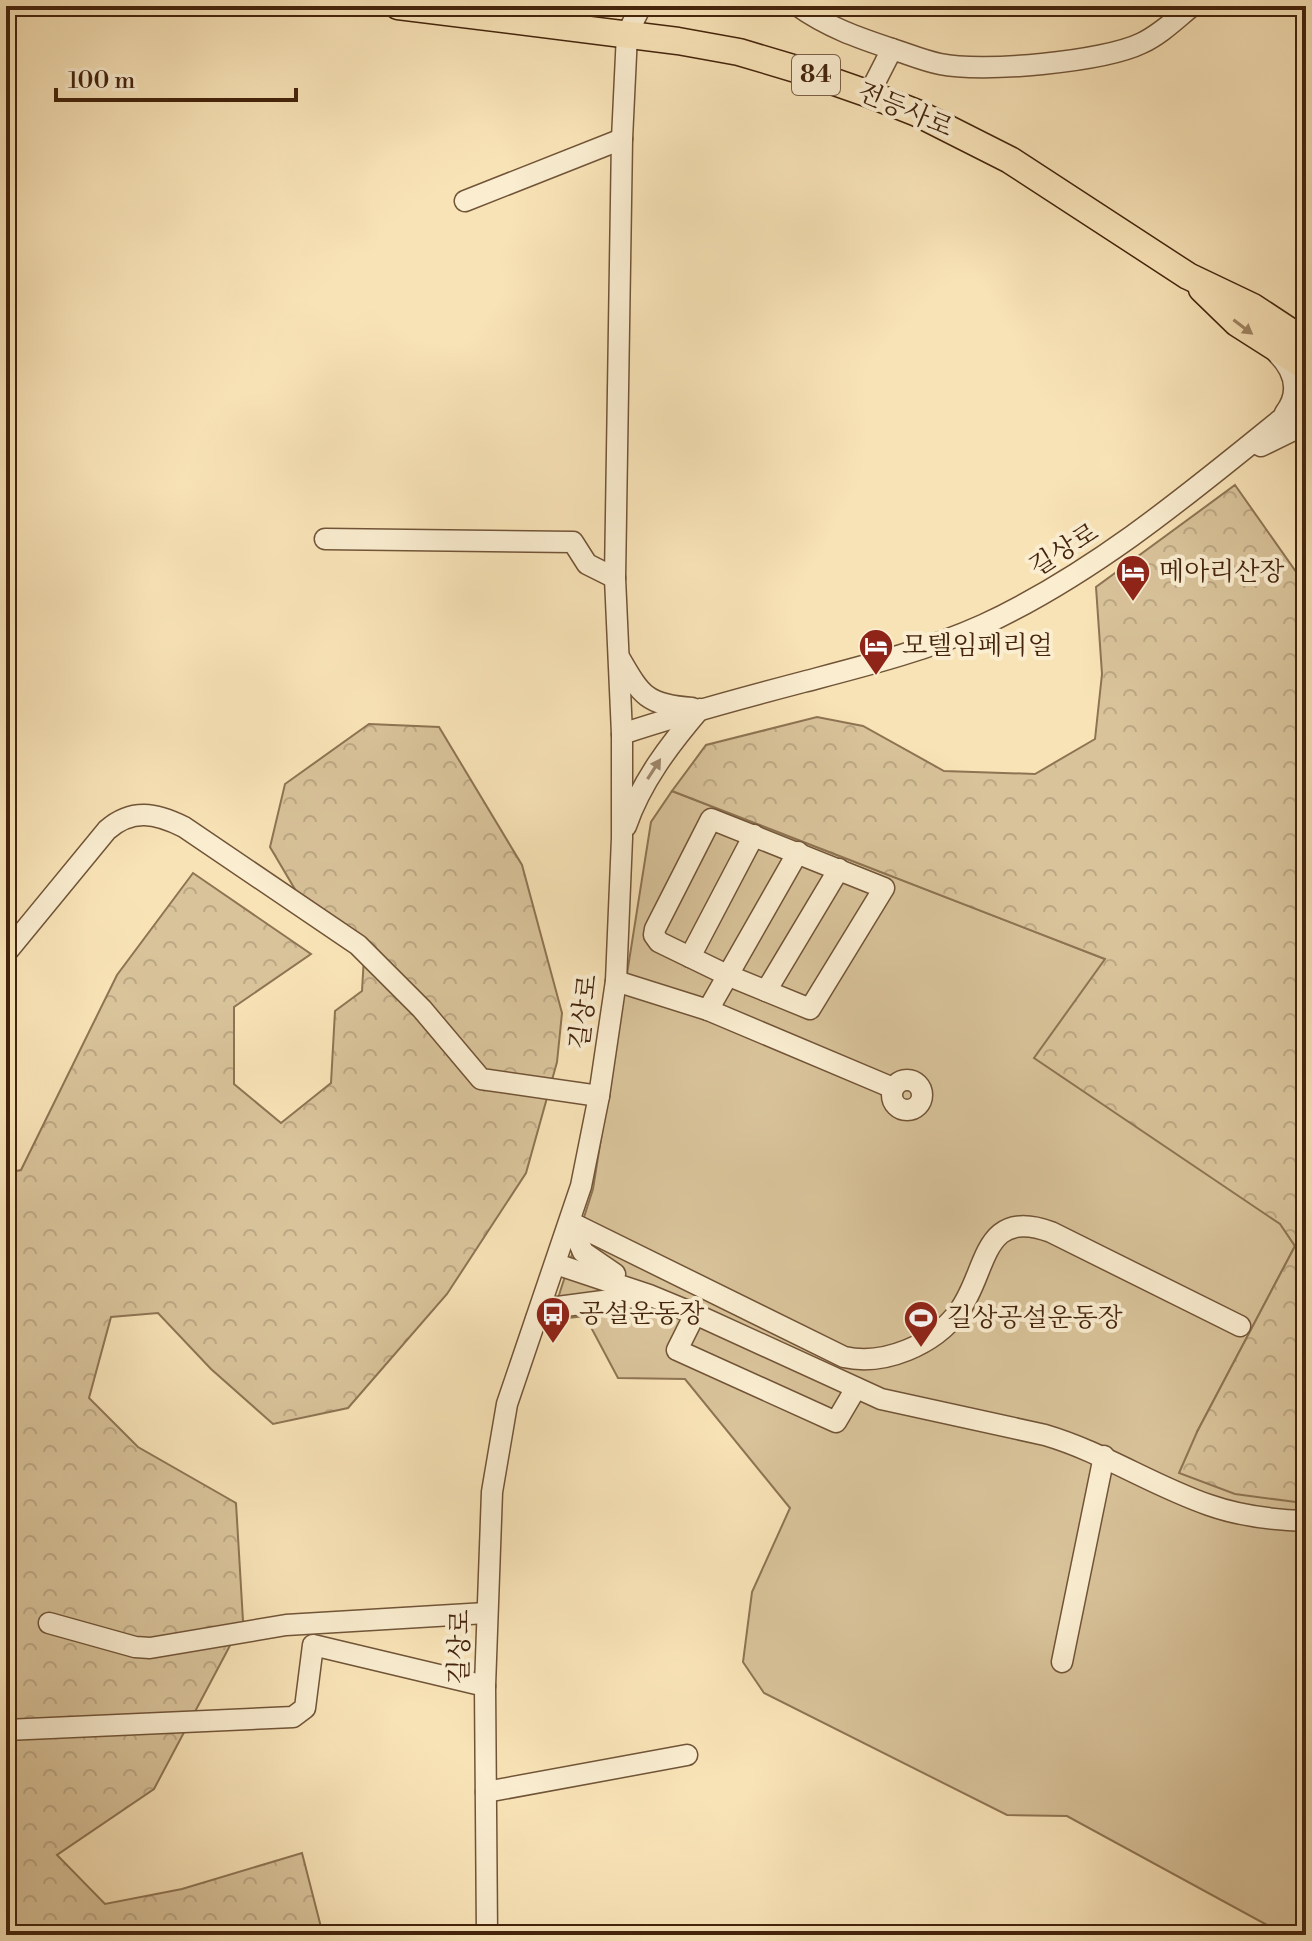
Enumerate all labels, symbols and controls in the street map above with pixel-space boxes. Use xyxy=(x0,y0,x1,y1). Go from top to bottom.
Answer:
scale bar xyxy=(56,52,296,102)
road number: 84 xyxy=(792,55,840,95)
text: 100 m xyxy=(68,66,135,96)
street label: 전등사로 xyxy=(853,76,957,144)
one-way arrow xyxy=(1232,319,1253,334)
street label: 길상로 xyxy=(1024,516,1104,584)
hotel icon: 메아리산장 xyxy=(1114,553,1152,603)
place label: 메아리산장 xyxy=(1159,556,1285,588)
hotel icon: 모텔임페리얼 xyxy=(857,627,895,677)
place label: 모텔임페리얼 xyxy=(902,630,1053,662)
one-way arrow xyxy=(647,759,662,780)
street label: 길상로 xyxy=(564,973,604,1051)
bus stop icon: 공설운동장 xyxy=(534,1295,572,1345)
place label: 공설운동장 xyxy=(579,1298,705,1330)
sports icon: 길상공설운동장 xyxy=(902,1299,940,1349)
place label: 길상공설운동장 xyxy=(947,1302,1123,1334)
street label: 길상로 xyxy=(443,1609,477,1685)

